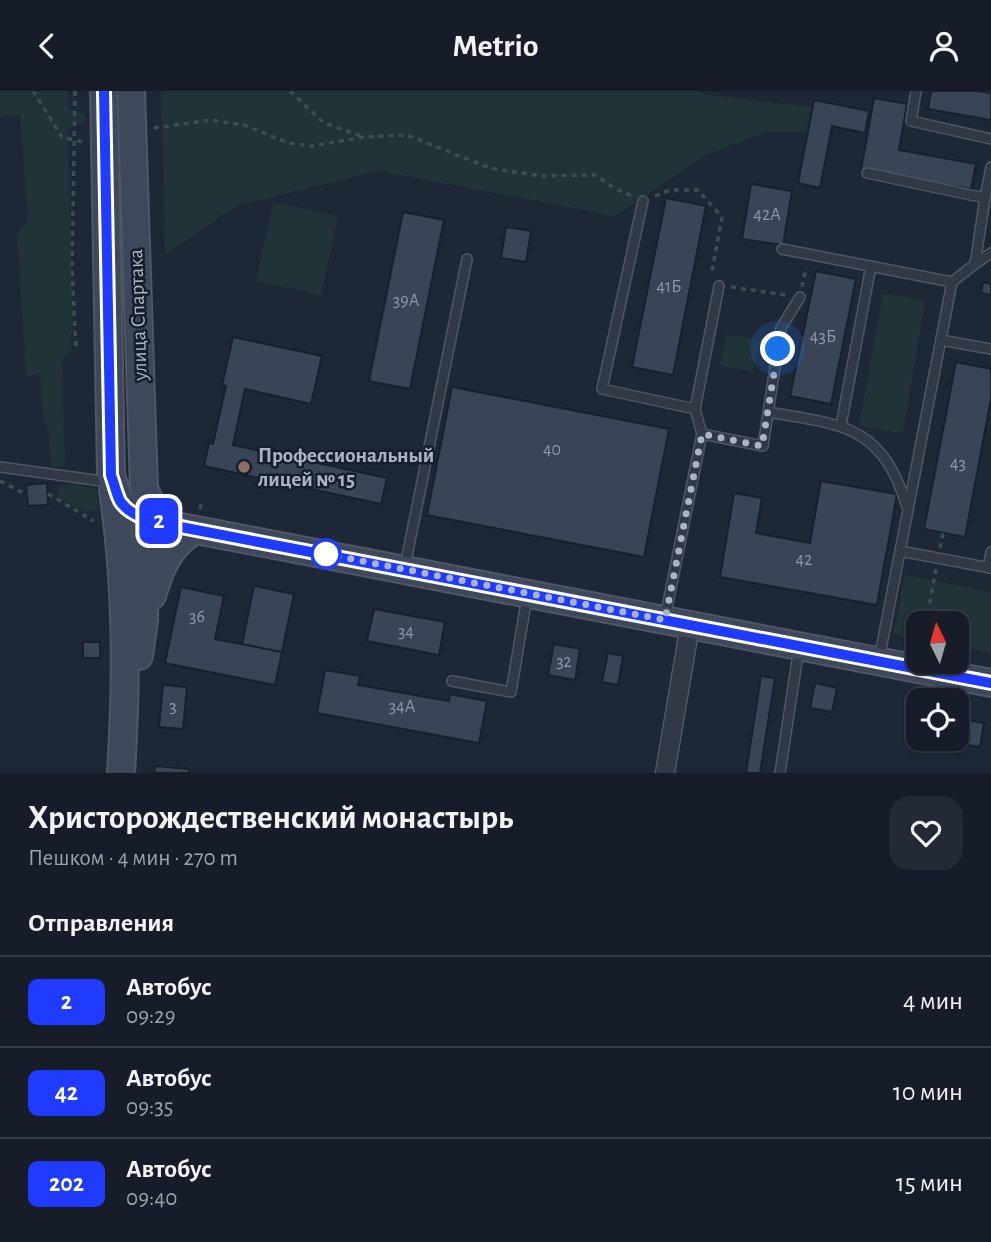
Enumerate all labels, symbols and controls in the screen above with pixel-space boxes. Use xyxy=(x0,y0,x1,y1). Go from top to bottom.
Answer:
icon: back xyxy=(28,27,66,65)
icon: person xyxy=(925,27,963,65)
text: Metrio xyxy=(452,30,539,62)
house number: 42А xyxy=(753,206,781,224)
street label: улица Спартака xyxy=(125,248,151,382)
house number: 41Б xyxy=(656,278,682,296)
house number: 39А xyxy=(393,292,420,310)
house number: 43Б xyxy=(810,328,836,346)
your location xyxy=(760,331,795,366)
house number: 40 xyxy=(543,441,561,459)
place label: Профессиональный лицей № 15 xyxy=(258,445,434,490)
house number: 43 xyxy=(950,455,966,473)
marker: Профессиональный лицей № 15 xyxy=(236,459,252,475)
line badge: 2 xyxy=(136,498,182,544)
text: 2 xyxy=(153,509,165,533)
unlabelled marker xyxy=(311,539,341,569)
house number: 42 xyxy=(796,551,812,569)
house number: 36 xyxy=(189,608,205,626)
north arrow xyxy=(906,611,970,674)
map controls xyxy=(906,611,969,751)
house number: 34 xyxy=(398,623,414,641)
house number: 32 xyxy=(556,653,572,671)
button: locate xyxy=(906,688,969,751)
house number: 3 xyxy=(169,698,177,716)
house number: 34А xyxy=(389,698,416,716)
button: heart xyxy=(889,796,963,870)
text: Христорождественский монастырь xyxy=(28,802,513,835)
text: Пешком · 4 мин · 270 m xyxy=(28,847,238,870)
text: Отправления xyxy=(28,910,174,936)
text: Автобус xyxy=(126,974,212,1000)
text: 4 мин xyxy=(903,988,963,1014)
text: 2 xyxy=(61,990,72,1014)
text: 09:29 xyxy=(126,1005,176,1028)
text: Автобус xyxy=(126,1065,212,1091)
text: 10 мин xyxy=(893,1079,963,1105)
text: 42 xyxy=(55,1081,78,1105)
text: 09:35 xyxy=(126,1096,173,1119)
text: Автобус xyxy=(126,1156,212,1182)
text: 15 мин xyxy=(896,1170,963,1196)
text: 202 xyxy=(49,1172,84,1196)
text: 09:40 xyxy=(126,1187,177,1210)

